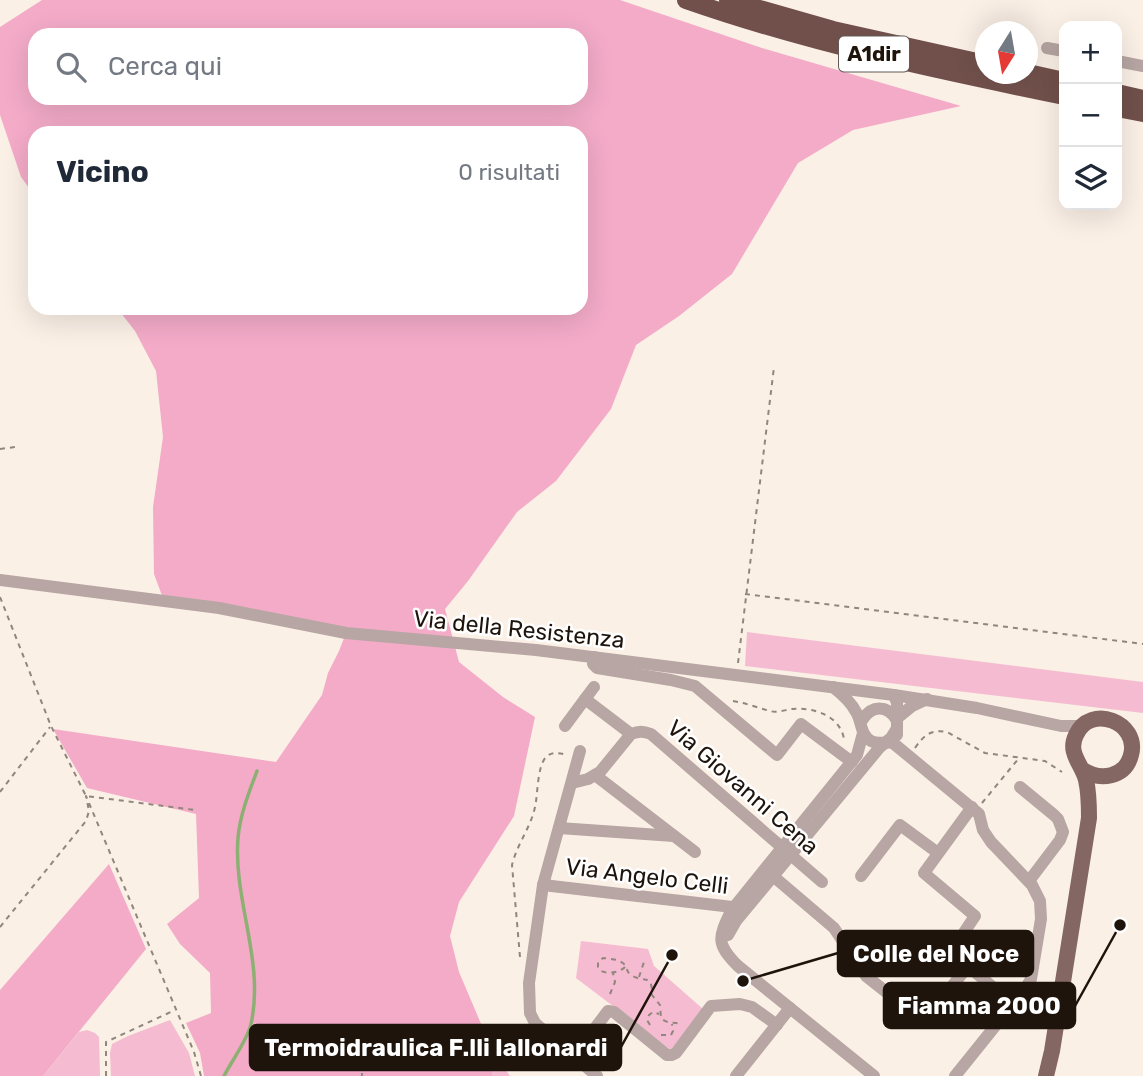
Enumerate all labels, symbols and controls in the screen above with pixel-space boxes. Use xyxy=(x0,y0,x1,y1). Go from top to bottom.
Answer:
north arrow xyxy=(975,21,1038,84)
map controls xyxy=(1059,21,1122,210)
button: + xyxy=(1059,21,1122,84)
search box xyxy=(28,28,588,105)
road number: A1dir xyxy=(839,36,909,72)
icon: search xyxy=(52,48,90,86)
text: Cerca qui xyxy=(108,51,222,82)
button: − xyxy=(1059,84,1122,147)
button: layers xyxy=(1059,147,1122,210)
text: Vicino xyxy=(56,154,149,190)
text: 0 risultati xyxy=(458,158,560,186)
street label: Via della Resistenza xyxy=(412,604,626,654)
street label: Via Giovanni Cena xyxy=(661,714,825,860)
street label: Via Angelo Celli xyxy=(564,852,730,900)
callout: Colle del Noce xyxy=(838,931,1033,976)
text: Colle del Noce xyxy=(853,940,1019,968)
callout: Fiamma 2000 xyxy=(884,983,1075,1028)
text: Fiamma 2000 xyxy=(897,992,1061,1020)
callout: Termoidraulica F.lli Iallonardi xyxy=(250,1025,621,1070)
text: Termoidraulica F.lli Iallonardi xyxy=(264,1034,608,1062)

